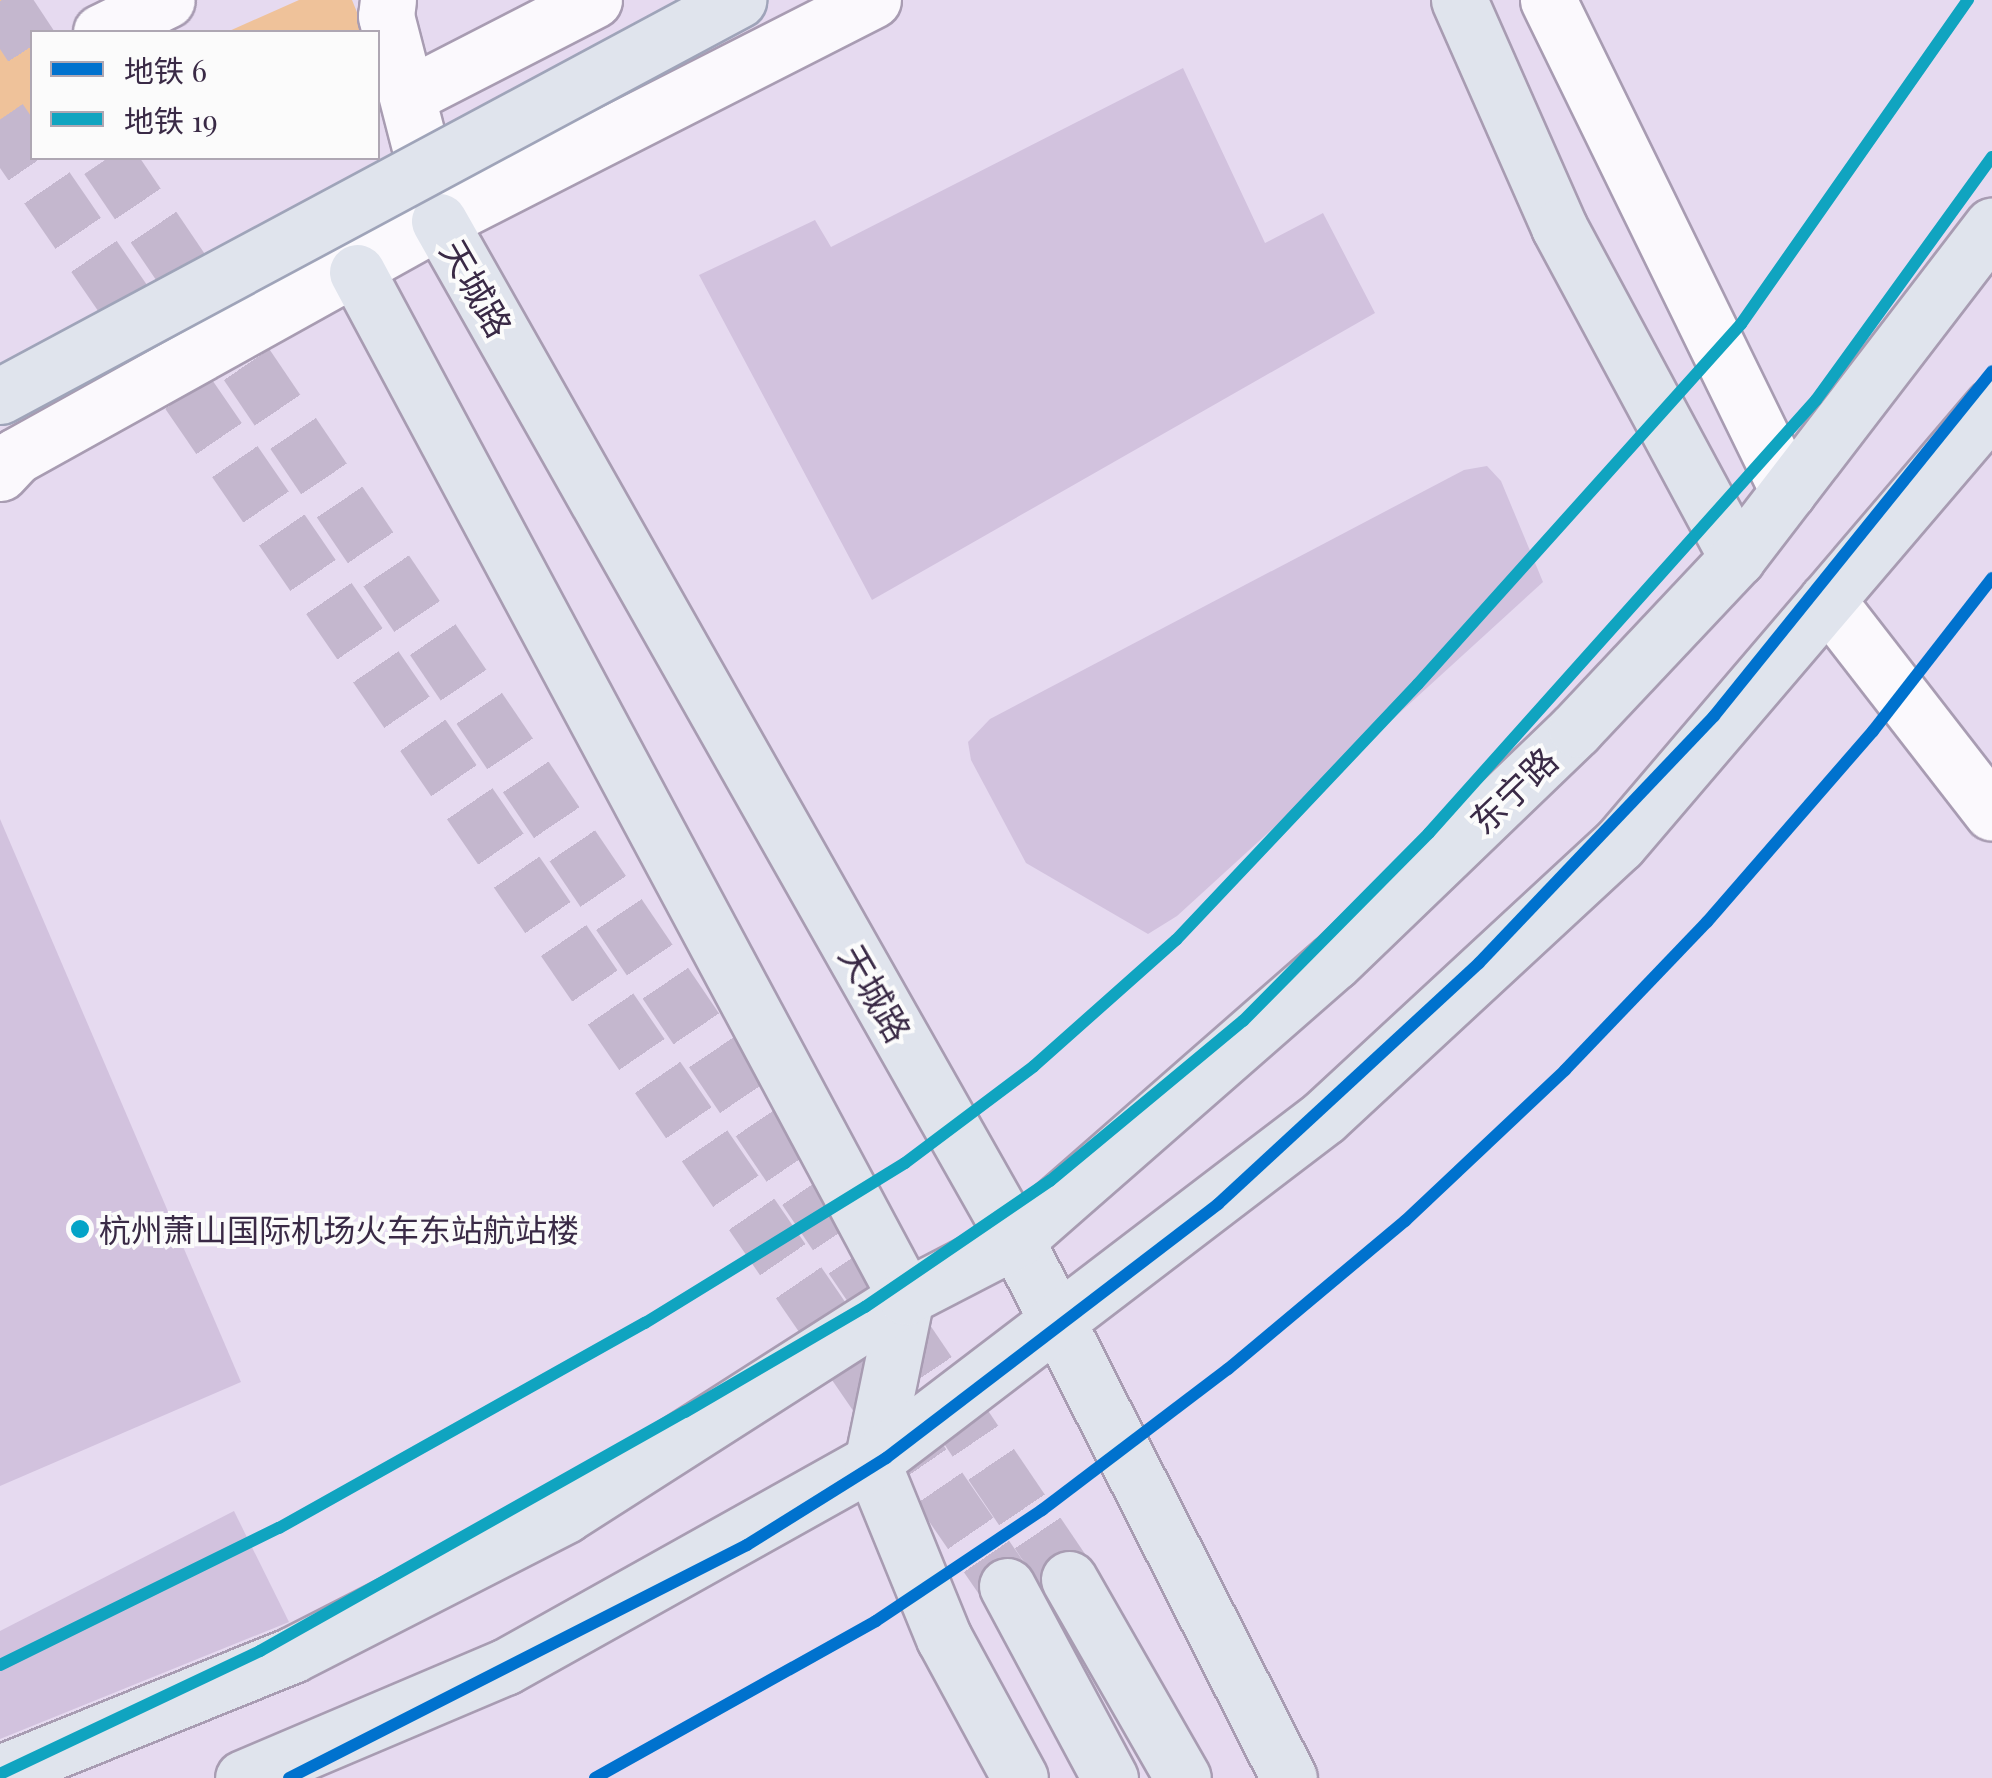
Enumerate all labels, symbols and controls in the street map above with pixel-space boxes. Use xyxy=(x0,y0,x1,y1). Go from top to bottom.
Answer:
legend xyxy=(30,30,380,160)
text: 地铁 6 xyxy=(124,50,207,90)
text: 地铁 19 xyxy=(124,100,218,140)
street label: 天城路 xyxy=(433,232,521,344)
street label: 东宁路 xyxy=(1461,738,1565,842)
street label: 天城路 xyxy=(832,937,920,1049)
place label: 杭州萧山国际机场火车东站航站楼 xyxy=(99,1210,579,1248)
marker: 杭州萧山国际机场火车东站航站楼 xyxy=(70,1219,90,1239)

